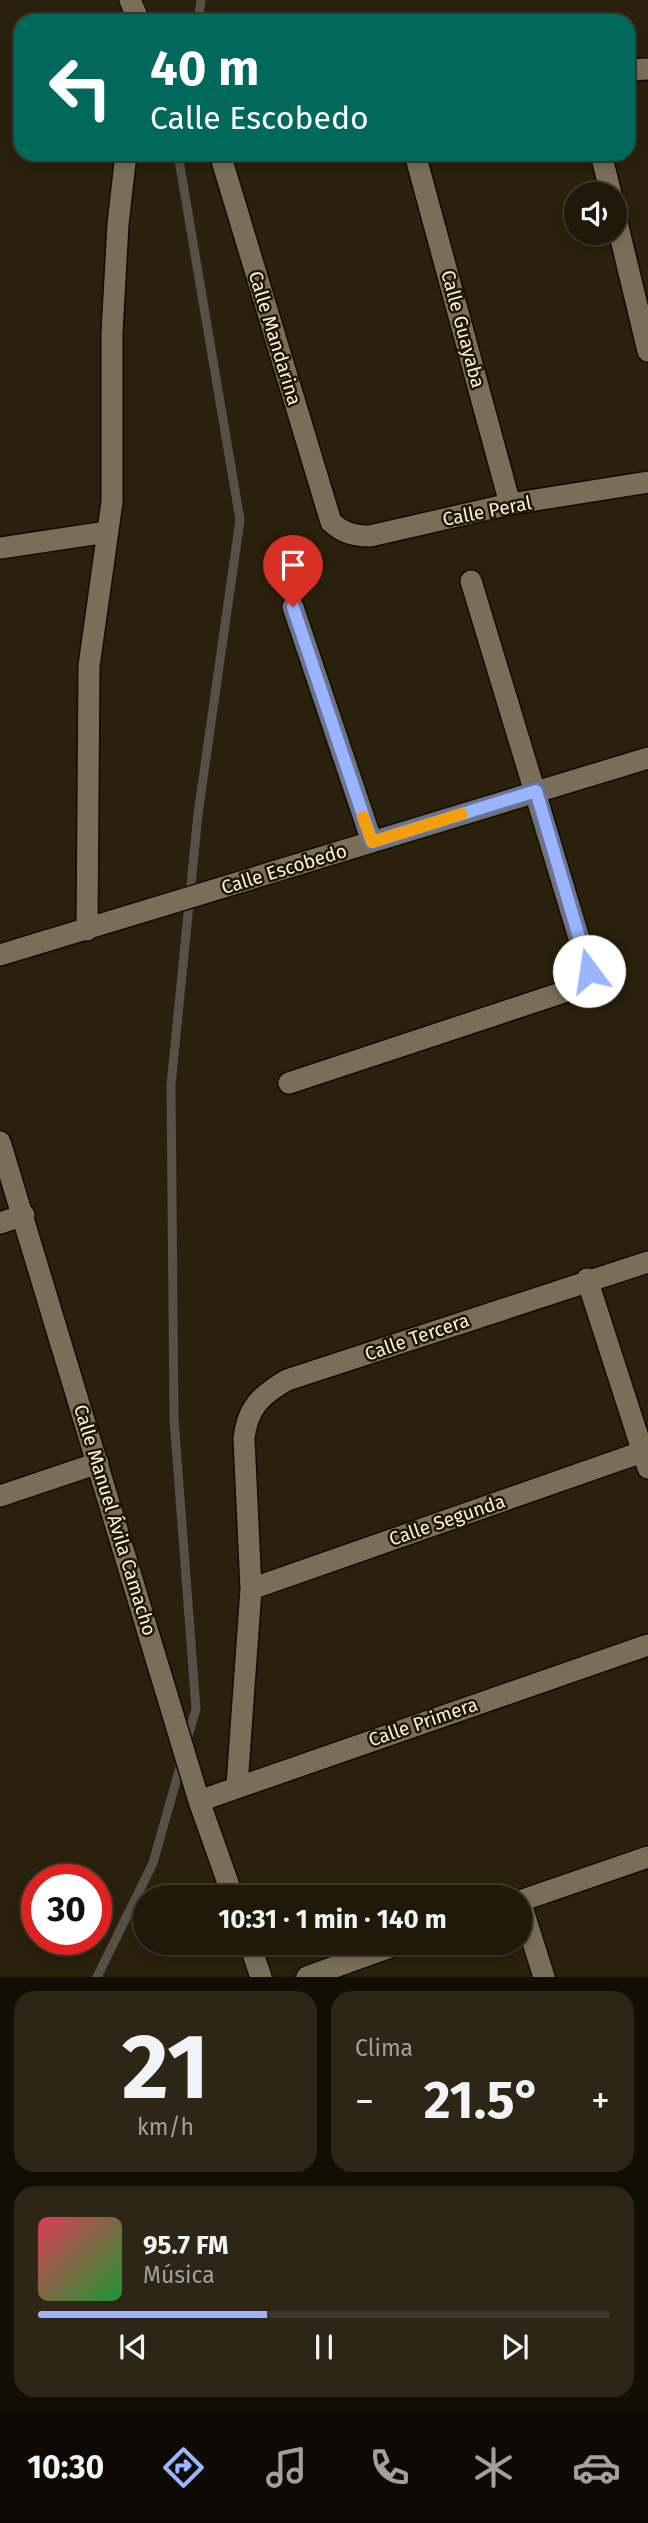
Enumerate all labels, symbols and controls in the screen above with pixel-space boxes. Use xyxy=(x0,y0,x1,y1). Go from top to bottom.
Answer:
text: 40 m xyxy=(150,39,259,98)
icon: left xyxy=(35,42,126,133)
text: Calle Escobedo xyxy=(150,99,369,137)
map controls xyxy=(564,182,627,245)
button: sound xyxy=(564,182,627,245)
street label: Calle Mandarina xyxy=(244,268,306,408)
street label: Calle Guayaba xyxy=(436,268,490,390)
street label: Calle Peral xyxy=(441,491,534,531)
pin xyxy=(263,535,323,607)
icon: arrive xyxy=(274,546,312,584)
street label: Calle Escobedo xyxy=(219,839,349,899)
position arrow xyxy=(552,934,626,1008)
street label: Calle Tercera xyxy=(362,1308,472,1366)
street label: Calle Manuel Ávila Camacho xyxy=(69,1402,161,1638)
street label: Calle Segunda xyxy=(386,1489,508,1551)
street label: Calle Primera xyxy=(365,1693,481,1751)
speed limit sign: 30 xyxy=(21,1864,112,1955)
text: 10:31 · 1 min · 140 m xyxy=(218,1904,447,1935)
text: 21 xyxy=(122,2013,209,2122)
text: Clima xyxy=(355,2034,413,2062)
text: 21.5° xyxy=(424,2069,541,2132)
text: − xyxy=(355,2078,374,2124)
text: + xyxy=(591,2078,610,2124)
text: km/h xyxy=(137,2113,194,2141)
text: 95.7 FM xyxy=(143,2230,229,2261)
text: Música xyxy=(143,2261,215,2289)
icon: previous xyxy=(114,2328,152,2366)
icon: pause xyxy=(305,2328,343,2366)
icon: next xyxy=(496,2328,534,2366)
icon: directions xyxy=(159,2443,208,2492)
icon: music xyxy=(262,2443,311,2492)
icon: phone xyxy=(365,2443,414,2492)
icon: climate xyxy=(469,2443,518,2492)
icon: car xyxy=(572,2443,621,2492)
text: 10:30 xyxy=(27,2448,104,2486)

